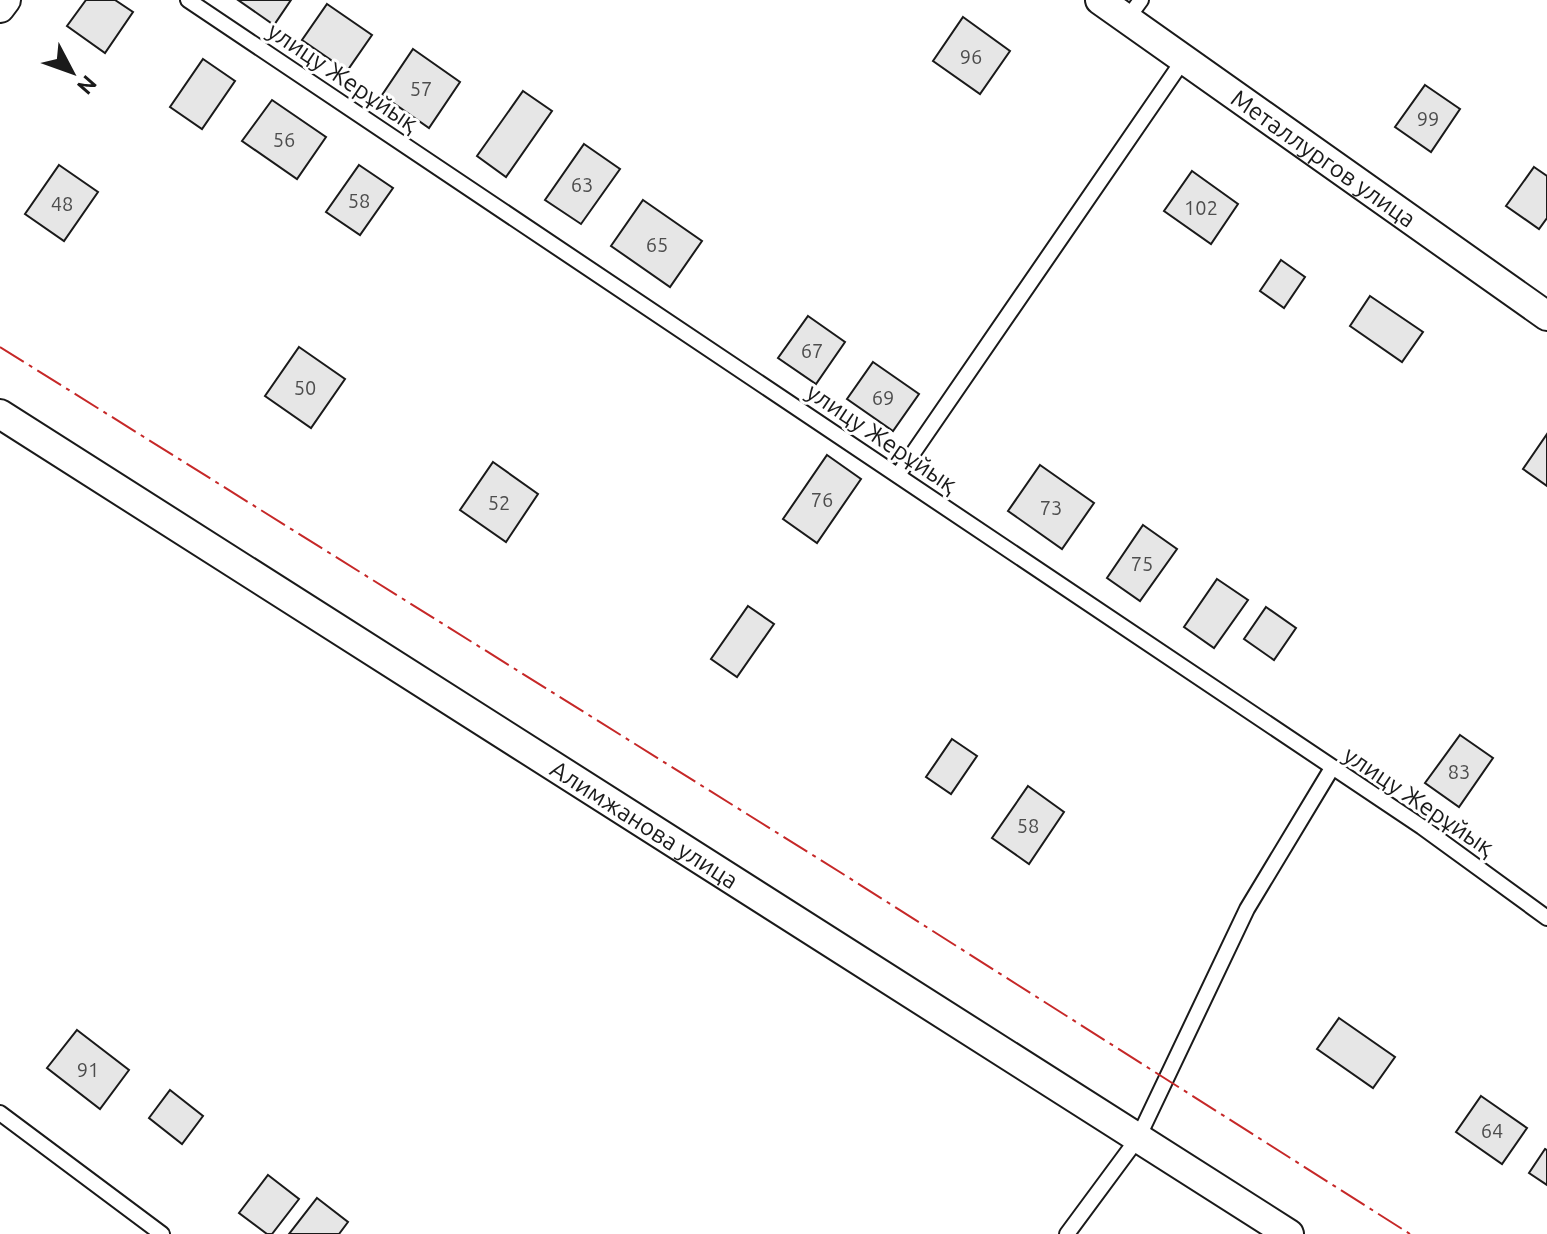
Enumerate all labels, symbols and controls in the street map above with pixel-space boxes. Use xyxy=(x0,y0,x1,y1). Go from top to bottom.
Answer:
street label: улицу Жерұйық xyxy=(263,17,423,137)
north arrow xyxy=(32,32,112,112)
house number: 96 xyxy=(960,45,982,68)
text: N xyxy=(73,71,102,100)
house number: 57 xyxy=(410,77,432,100)
street label: Металлургов улица xyxy=(1227,84,1421,232)
house number: 99 xyxy=(1417,107,1439,130)
house number: 56 xyxy=(273,128,295,151)
house number: 63 xyxy=(571,173,593,196)
house number: 58 xyxy=(348,189,370,212)
house number: 48 xyxy=(51,192,73,215)
house number: 102 xyxy=(1184,196,1218,219)
house number: 65 xyxy=(646,233,668,256)
house number: 67 xyxy=(801,339,823,362)
house number: 50 xyxy=(294,376,316,399)
street label: улицу Жерұйық xyxy=(802,378,962,498)
house number: 69 xyxy=(872,386,894,409)
house number: 76 xyxy=(811,488,833,511)
house number: 52 xyxy=(488,491,510,514)
house number: 73 xyxy=(1040,496,1062,519)
house number: 75 xyxy=(1131,552,1153,575)
street label: улицу Жерұйық xyxy=(1339,741,1499,861)
street label: Алимжанова улица xyxy=(546,754,743,894)
house number: 83 xyxy=(1448,760,1470,783)
house number: 58 xyxy=(1017,814,1039,837)
house number: 91 xyxy=(77,1058,99,1081)
house number: 64 xyxy=(1481,1119,1503,1142)

